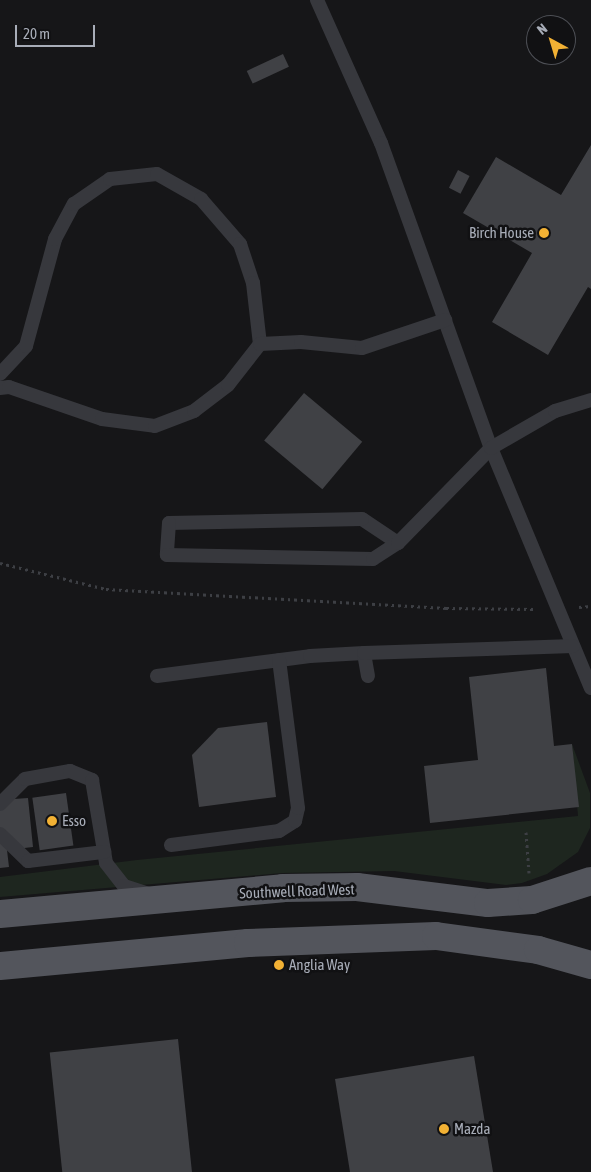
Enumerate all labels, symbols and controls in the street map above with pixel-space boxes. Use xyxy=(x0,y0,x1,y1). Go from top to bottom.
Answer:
scale bar xyxy=(18,15,98,47)
north arrow xyxy=(526,15,576,65)
text: N xyxy=(534,20,550,38)
text: 20 m xyxy=(23,25,50,42)
place label: Birch House xyxy=(469,224,534,242)
marker: Birch House xyxy=(538,227,550,239)
place label: Esso xyxy=(62,812,86,830)
marker: Esso xyxy=(46,815,58,827)
street label: Southwell Road West xyxy=(239,880,355,902)
place label: Anglia Way xyxy=(289,956,350,974)
marker: Anglia Way xyxy=(273,959,285,971)
place label: Mazda xyxy=(454,1120,490,1138)
marker: Mazda xyxy=(438,1123,450,1135)

